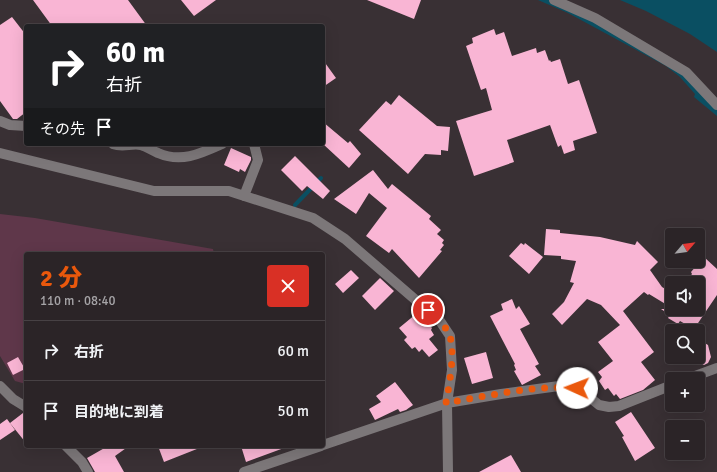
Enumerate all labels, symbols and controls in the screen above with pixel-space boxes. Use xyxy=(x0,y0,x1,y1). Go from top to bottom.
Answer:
text: 60 m xyxy=(106,36,165,70)
icon: right xyxy=(40,40,92,92)
text: 右折 xyxy=(106,74,142,96)
icon: arrive xyxy=(93,116,115,138)
text: その先 xyxy=(40,120,85,138)
north arrow xyxy=(665,228,705,268)
map controls xyxy=(665,228,705,460)
text: 2 分 xyxy=(40,263,82,293)
button: close xyxy=(267,265,309,307)
button: sound xyxy=(665,276,705,316)
text: 110 m · 08:40 xyxy=(40,293,116,309)
pin xyxy=(411,293,445,327)
icon: arrive xyxy=(417,299,439,321)
button: search xyxy=(665,324,705,364)
icon: right xyxy=(40,340,62,362)
text: 60 m xyxy=(278,342,309,360)
text: 右折 xyxy=(74,343,104,361)
position arrow xyxy=(556,367,598,409)
button: + xyxy=(665,372,705,412)
icon: arrive xyxy=(40,400,62,422)
text: 50 m xyxy=(278,402,309,420)
text: 目的地に到着 xyxy=(74,403,164,421)
button: − xyxy=(665,420,705,460)

